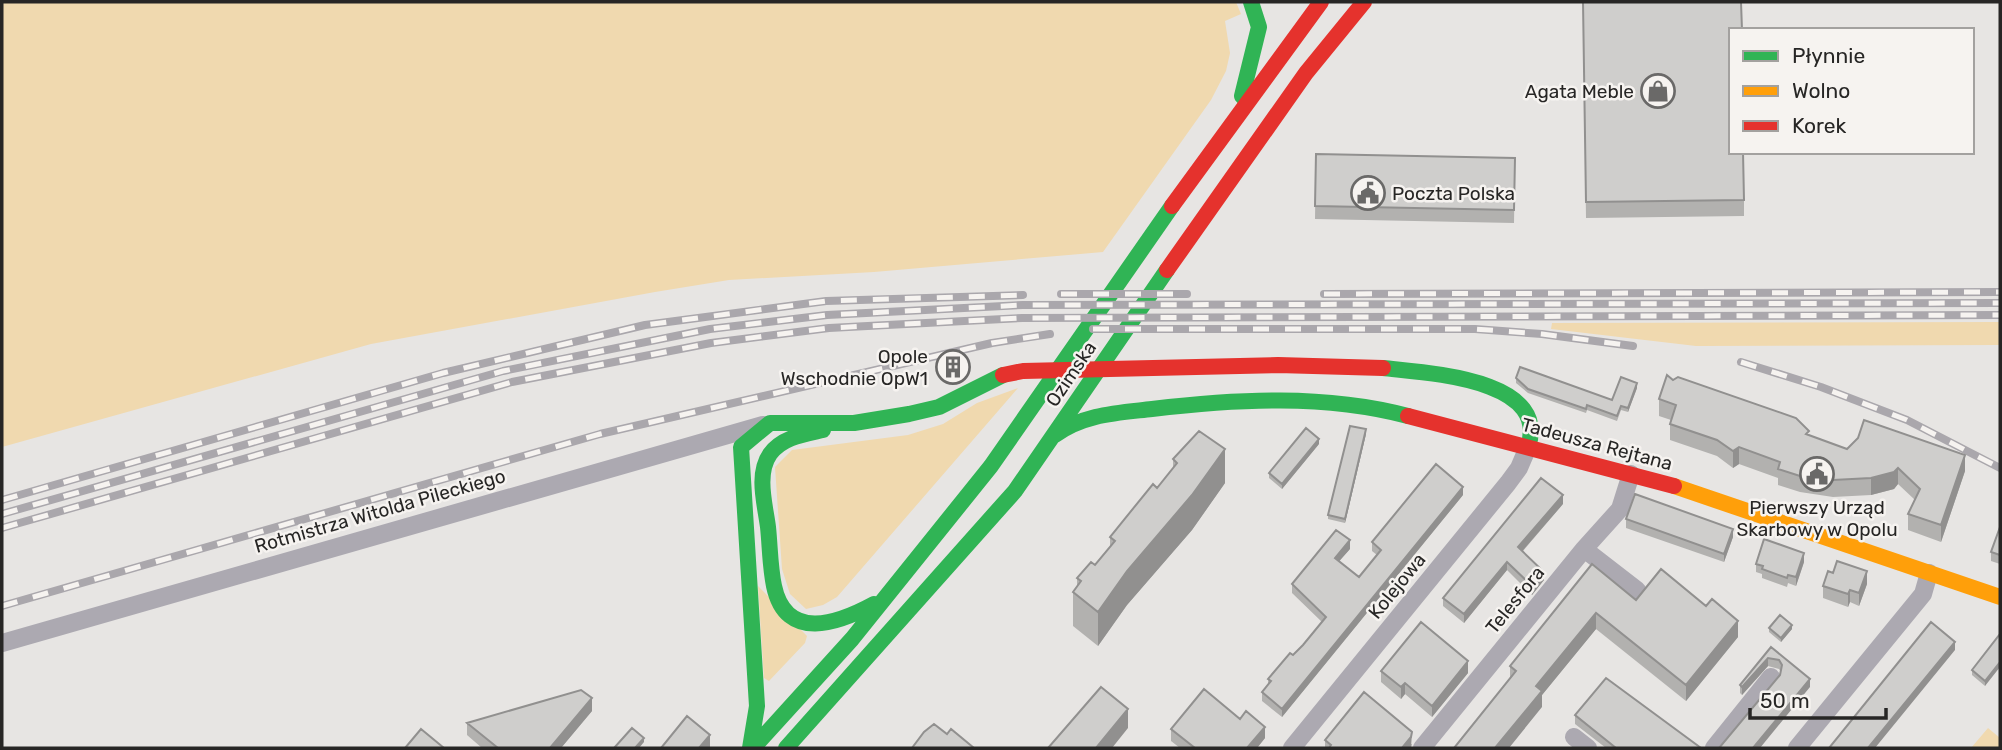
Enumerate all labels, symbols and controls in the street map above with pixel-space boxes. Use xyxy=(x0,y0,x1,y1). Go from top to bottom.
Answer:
legend xyxy=(1729,28,1974,154)
text: Płynnie xyxy=(1792,43,1865,68)
shop icon: Agata Meble xyxy=(1639,72,1677,110)
text: Wolno xyxy=(1792,78,1850,103)
place label: Agata Meble xyxy=(1525,80,1634,103)
text: Korek xyxy=(1792,113,1847,138)
public building icon: Poczta Polska xyxy=(1349,174,1387,212)
place label: Poczta Polska xyxy=(1392,182,1515,205)
street label: Ozimska xyxy=(1041,337,1101,411)
place label: Opole Wschodnie OpW1 xyxy=(781,345,928,390)
building icon: Opole Wschodnie OpW1 xyxy=(934,348,972,386)
street label: Tadeusza Rejtana xyxy=(1519,413,1675,475)
public building icon: Pierwszy Urząd Skarbowy w Opolu xyxy=(1798,455,1836,493)
street label: Rotmistrza Witolda Pileckiego xyxy=(252,464,508,558)
place label: Pierwszy Urząd Skarbowy w Opolu xyxy=(1736,496,1898,541)
street label: Kolejowa xyxy=(1364,548,1430,624)
street label: Telesfora xyxy=(1481,562,1549,638)
scale bar xyxy=(1750,676,1886,720)
text: 50 m xyxy=(1760,688,1810,713)

